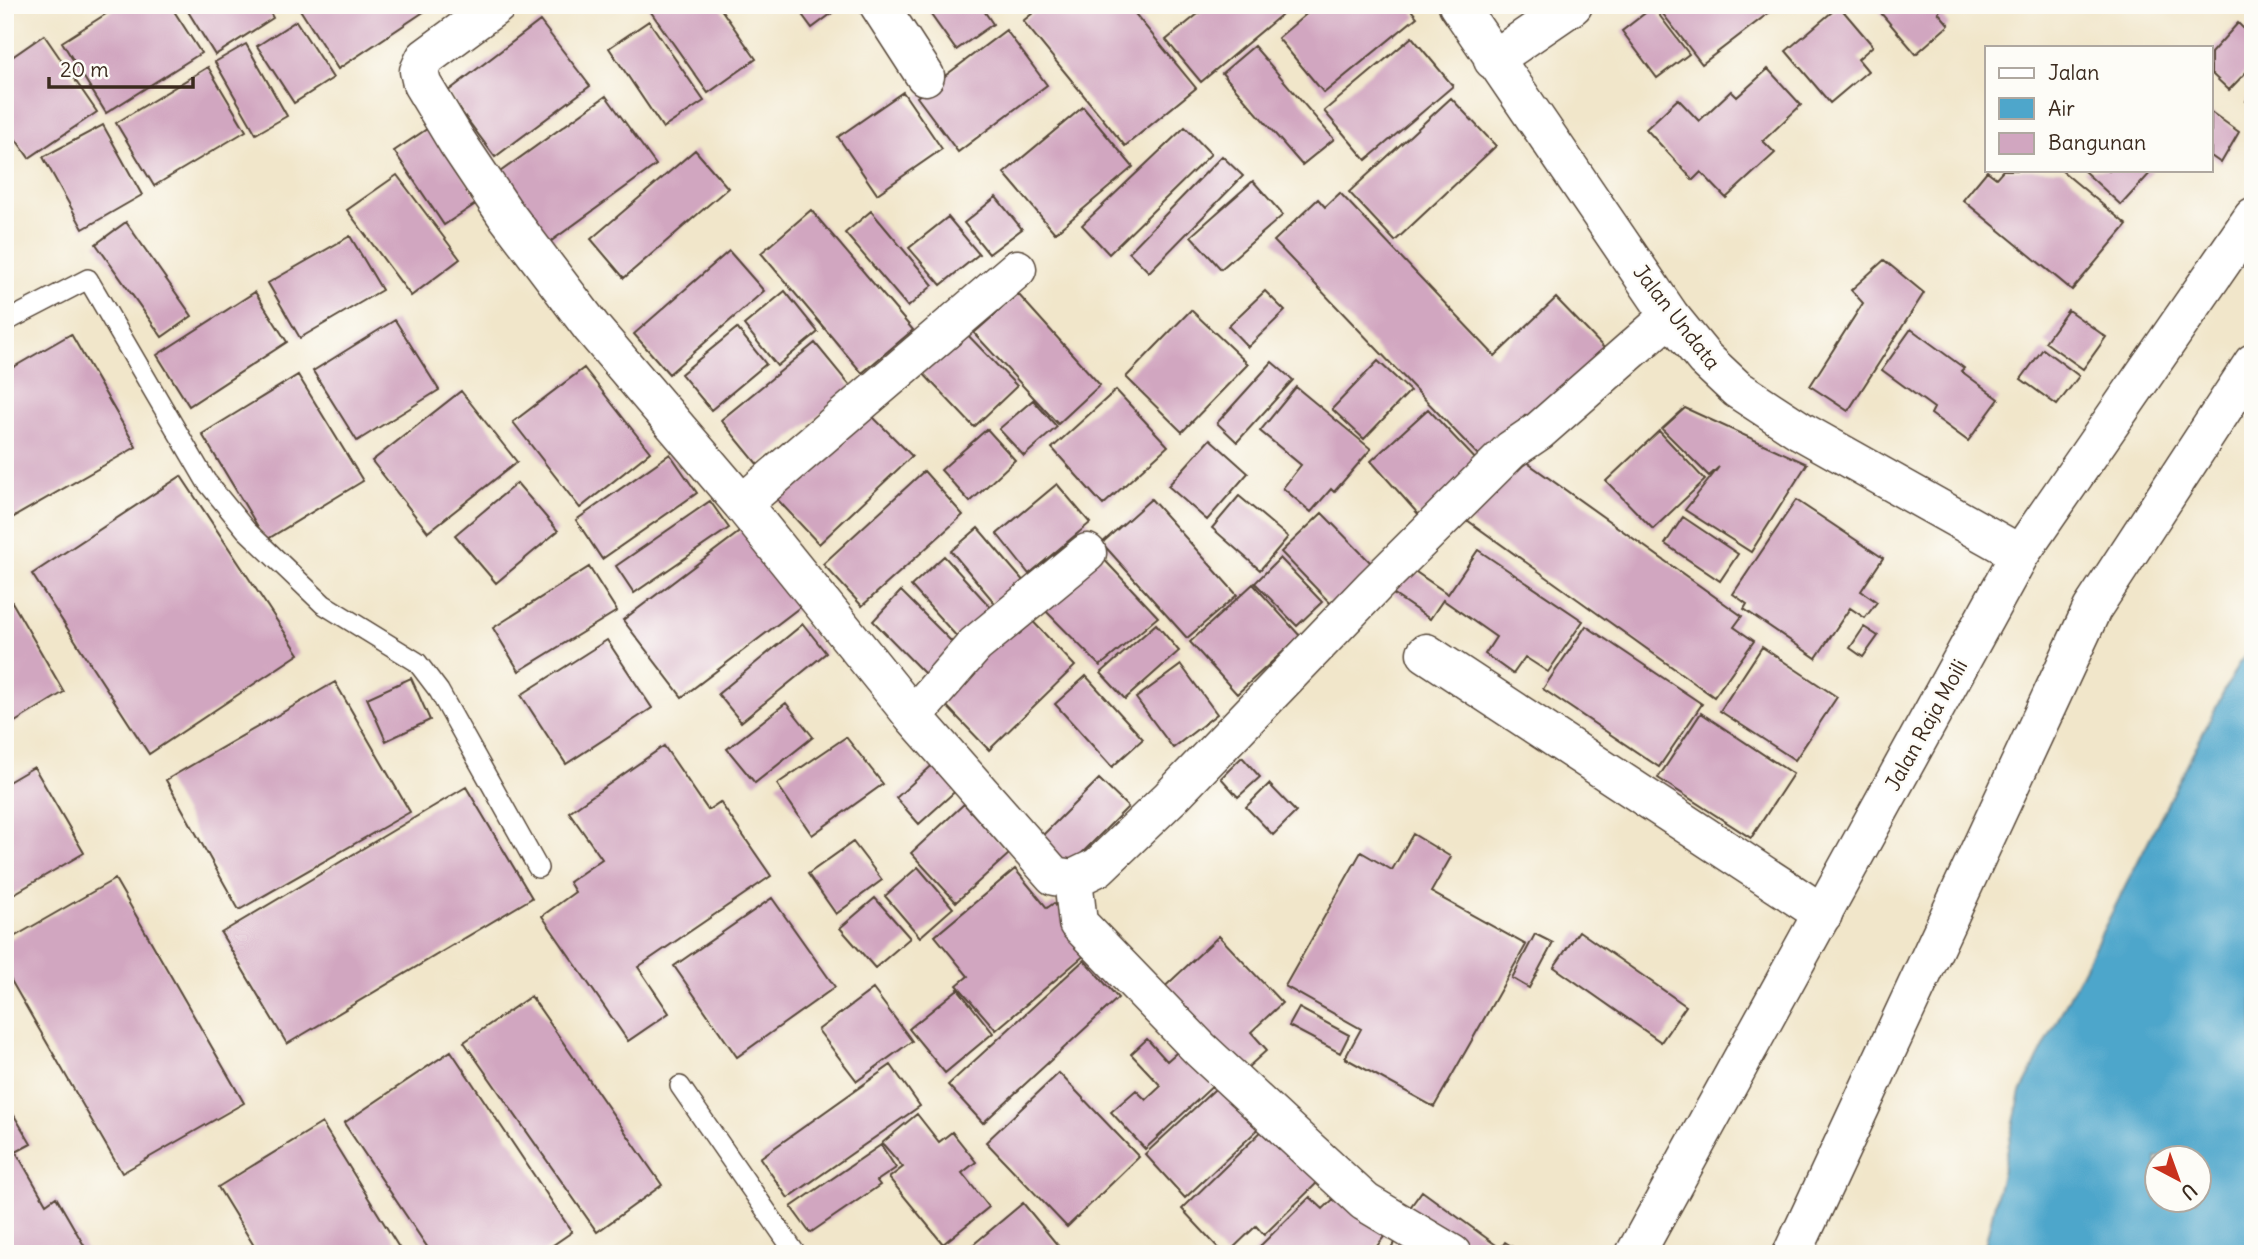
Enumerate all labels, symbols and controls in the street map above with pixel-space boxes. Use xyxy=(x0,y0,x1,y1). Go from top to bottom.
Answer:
scale bar xyxy=(49,46,192,90)
legend xyxy=(1985,46,2212,172)
text: 20 m xyxy=(60,56,109,83)
text: Jalan xyxy=(2048,59,2099,86)
text: Air xyxy=(2048,95,2075,122)
text: Bangunan xyxy=(2048,129,2146,156)
street label: Jalan Undata xyxy=(1628,259,1726,375)
street label: Jalan Raja Moili xyxy=(1879,655,1973,795)
north arrow xyxy=(2142,1144,2212,1214)
text: U xyxy=(2176,1179,2202,1205)

